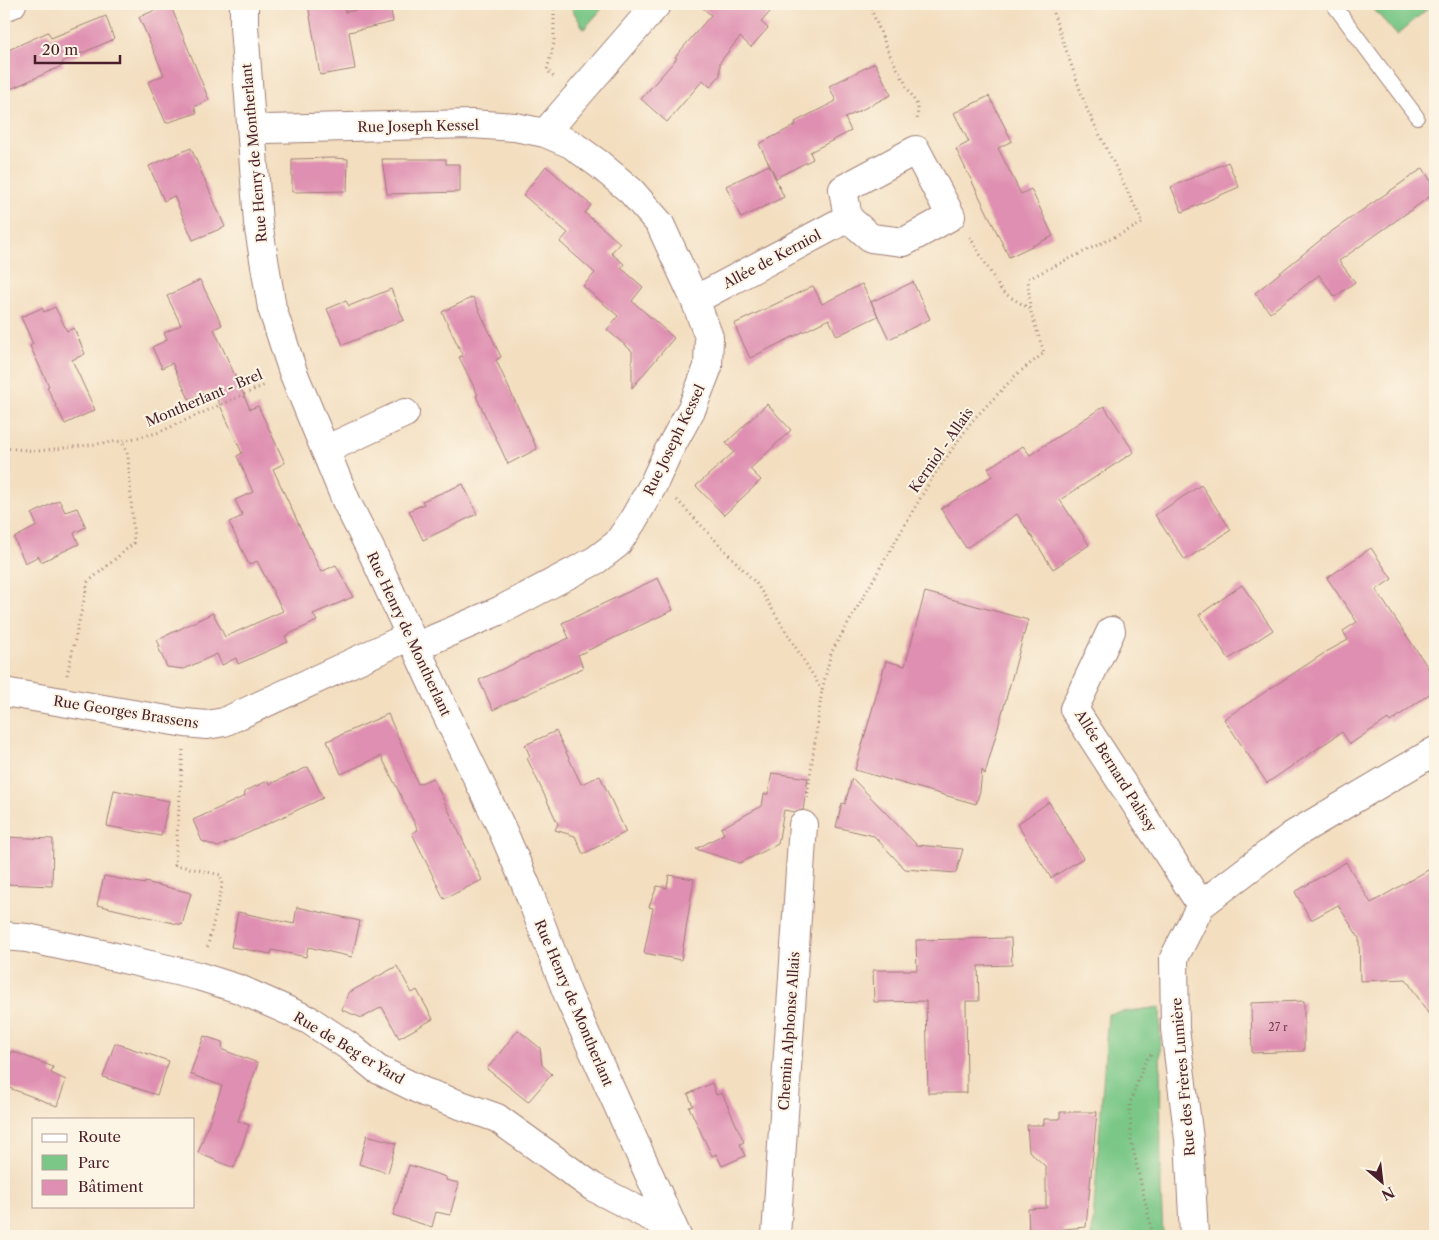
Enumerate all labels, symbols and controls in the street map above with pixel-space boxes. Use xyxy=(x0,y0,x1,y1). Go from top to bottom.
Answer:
scale bar xyxy=(35,32,120,64)
text: 20 m xyxy=(42,40,78,59)
street label: Rue Henry de Montherlant xyxy=(237,63,271,243)
street label: Rue Joseph Kessel xyxy=(357,116,479,136)
street label: Allée de Kerniol xyxy=(719,226,824,293)
street label: Montherlant - Brel xyxy=(143,365,265,431)
street label: Rue Joseph Kessel xyxy=(639,381,709,499)
street label: Kerniol - Allais xyxy=(905,404,977,496)
street label: Rue Henry de Montherlant xyxy=(363,549,455,719)
street label: Rue Georges Brassens xyxy=(52,692,200,732)
street label: Allée Bernard Palissy xyxy=(1071,706,1161,836)
street label: Rue Henry de Montherlant xyxy=(531,917,617,1089)
street label: Chemin Alphonse Allais xyxy=(774,951,804,1111)
street label: Rue des Frères Lumière xyxy=(1167,997,1199,1157)
street label: Rue de Beg er Yard xyxy=(290,1008,408,1088)
house number: 27 r xyxy=(1268,1020,1288,1034)
legend xyxy=(32,1118,195,1208)
text: Route xyxy=(78,1127,121,1146)
text: Parc xyxy=(78,1153,110,1172)
north arrow xyxy=(1356,1158,1406,1208)
text: Bâtiment xyxy=(78,1177,144,1196)
text: N xyxy=(1379,1183,1398,1204)

